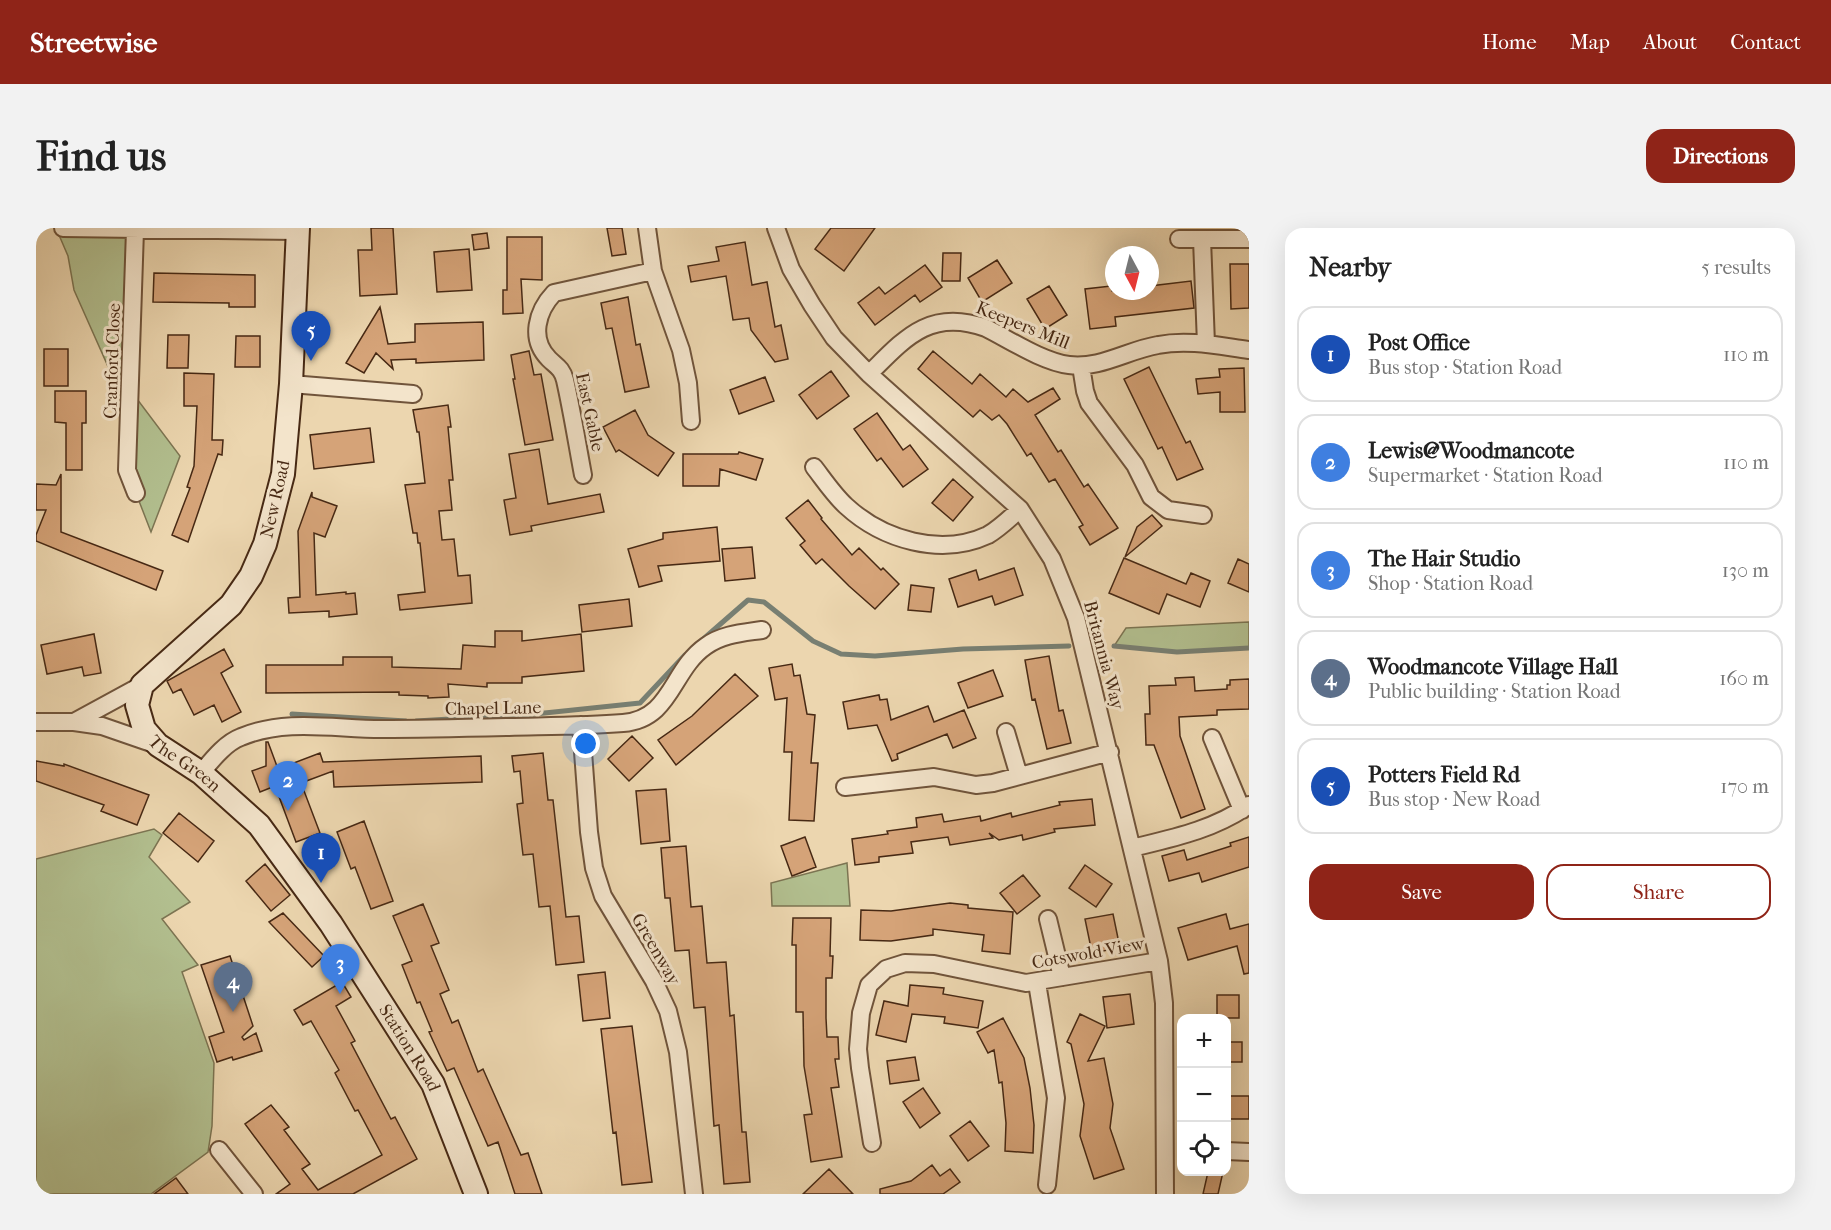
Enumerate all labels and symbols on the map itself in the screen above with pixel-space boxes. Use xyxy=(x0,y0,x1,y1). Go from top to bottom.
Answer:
north arrow xyxy=(1105,246,1159,300)
street label: Keepers Mill xyxy=(973,297,1073,354)
street label: Cranford Close xyxy=(100,303,125,419)
pin: 5 xyxy=(292,312,330,361)
street label: East Gable xyxy=(571,371,608,454)
street label: New Road xyxy=(256,458,295,540)
street label: Britannia Way xyxy=(1079,598,1128,713)
street label: Chapel Lane xyxy=(445,697,542,720)
your location xyxy=(571,729,600,758)
street label: The Green xyxy=(144,731,225,797)
pin: 2 xyxy=(268,762,308,811)
pin: 1 xyxy=(302,834,340,883)
street label: Greenway xyxy=(627,910,685,990)
street label: Cotswold View xyxy=(1030,933,1146,974)
pin: 3 xyxy=(320,944,360,994)
pin: 4 xyxy=(214,962,252,1012)
street label: Station Road xyxy=(374,1001,445,1094)

